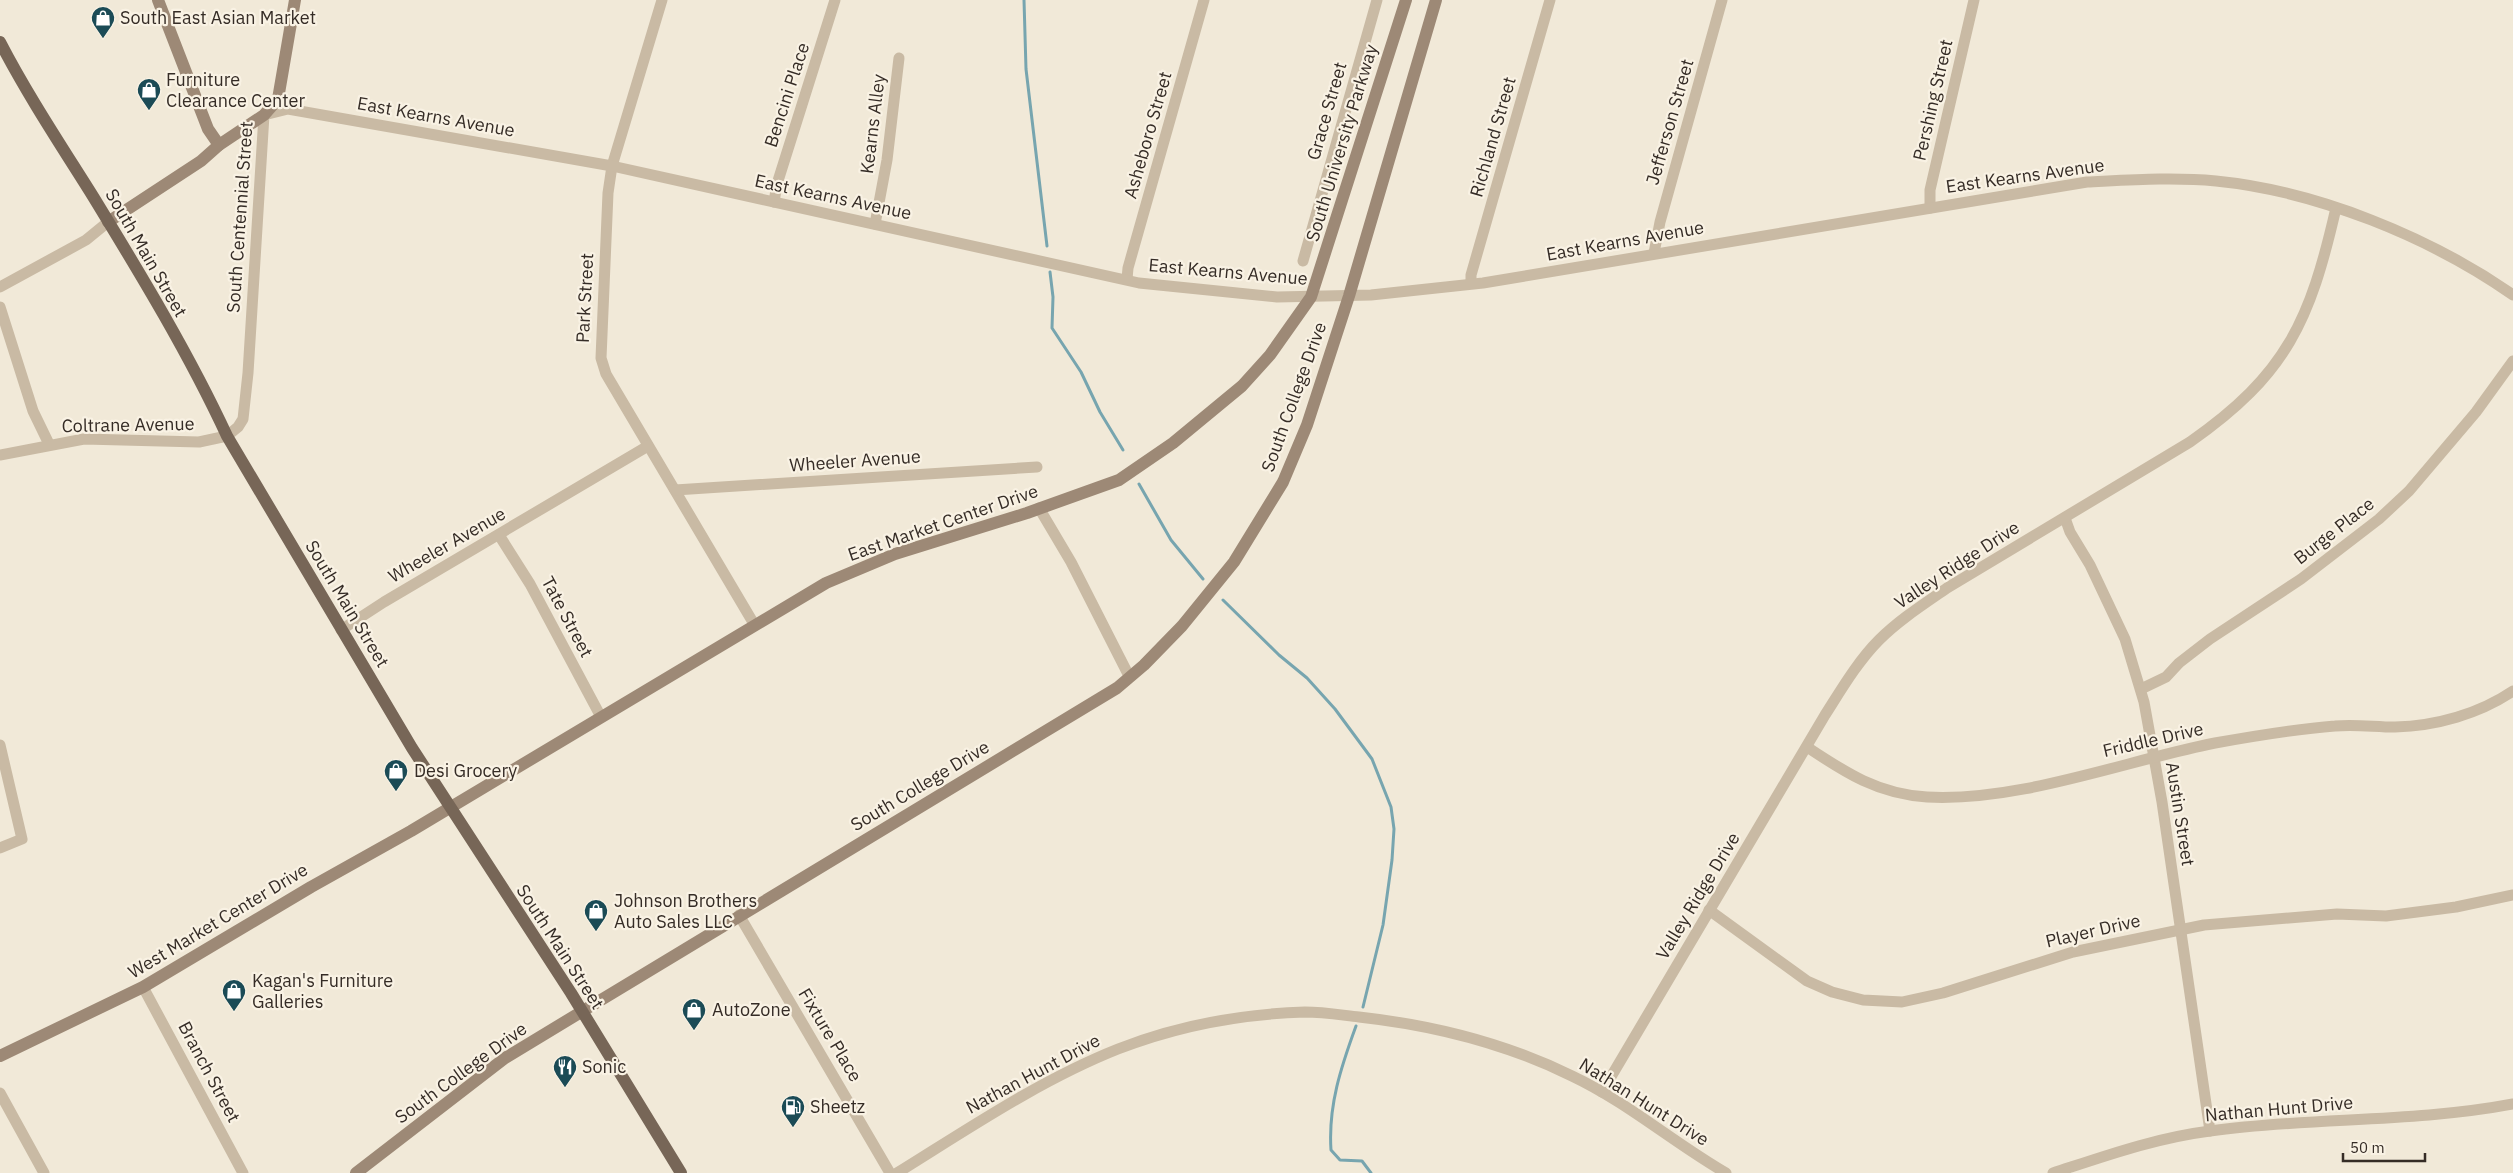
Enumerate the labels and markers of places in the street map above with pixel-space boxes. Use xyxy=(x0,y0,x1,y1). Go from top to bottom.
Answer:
shop icon: South East Asian Market xyxy=(90,5,116,39)
place label: South East Asian Market xyxy=(120,6,316,29)
place label: Furniture Clearance Center xyxy=(166,68,305,112)
shop icon: Furniture Clearance Center xyxy=(136,77,162,111)
shop icon: Desi Grocery xyxy=(383,758,409,792)
place label: Desi Grocery xyxy=(414,759,517,782)
place label: Johnson Brothers Auto Sales LLC xyxy=(614,889,757,933)
shop icon: Johnson Brothers Auto Sales LLC xyxy=(583,898,609,932)
place label: Kagan's Furniture Galleries xyxy=(252,969,393,1013)
shop icon: Kagan's Furniture Galleries xyxy=(221,978,247,1012)
shop icon: AutoZone xyxy=(681,997,707,1031)
place label: AutoZone xyxy=(712,998,791,1021)
restaurant icon: Sonic xyxy=(552,1054,578,1088)
place label: Sonic xyxy=(582,1055,626,1078)
fuel station icon: Sheetz xyxy=(780,1094,806,1128)
place label: Sheetz xyxy=(810,1095,865,1118)

